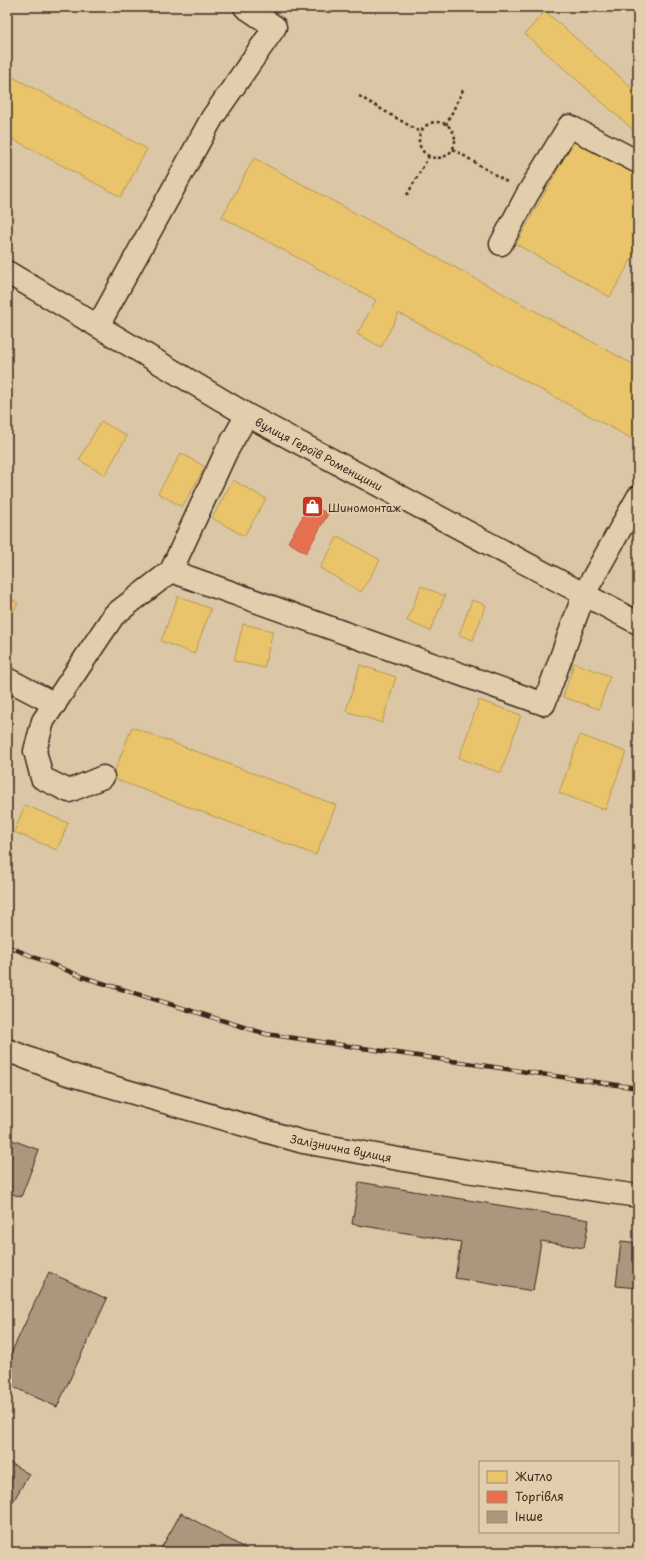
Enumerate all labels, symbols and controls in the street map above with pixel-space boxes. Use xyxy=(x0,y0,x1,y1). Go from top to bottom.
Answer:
street label: вулиця Героїв Роменщини xyxy=(252,413,386,495)
shop icon: Шиномонтаж xyxy=(300,494,326,520)
place label: Шиномонтаж xyxy=(328,499,401,516)
street label: Залізнична вулиця xyxy=(288,1130,393,1166)
legend xyxy=(479,1461,619,1533)
text: Житло xyxy=(515,1467,553,1485)
text: Торгівля xyxy=(515,1487,564,1505)
text: Інше xyxy=(515,1507,543,1525)

